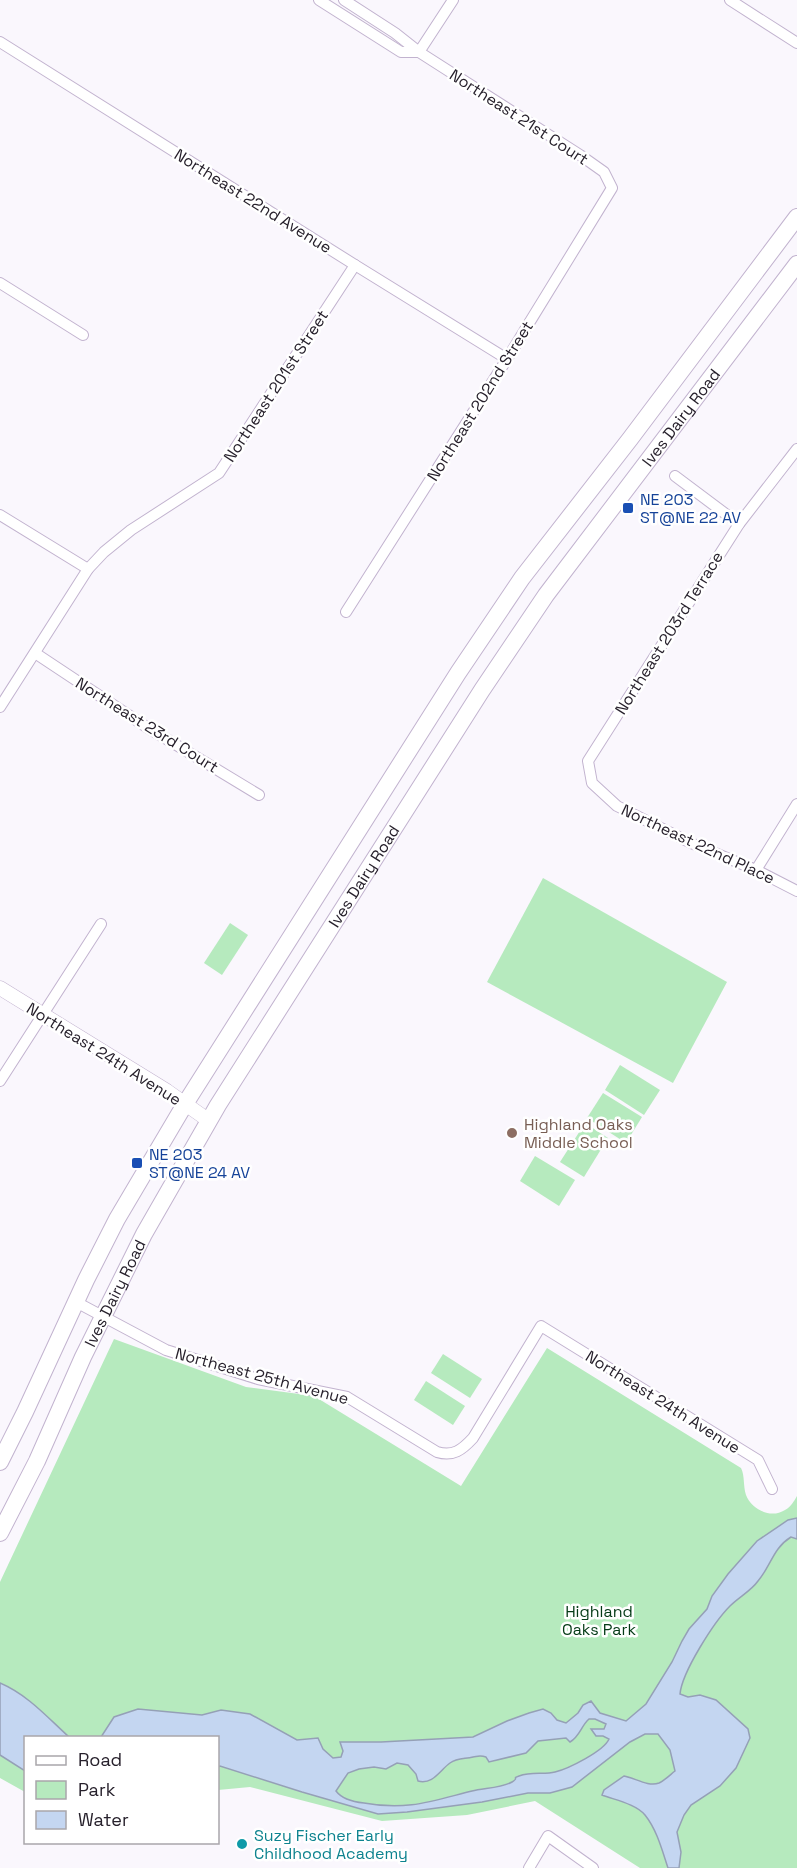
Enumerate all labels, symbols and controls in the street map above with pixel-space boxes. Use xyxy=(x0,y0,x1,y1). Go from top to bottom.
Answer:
street label: Northeast 21st Court xyxy=(446,64,592,170)
street label: Northeast 22nd Avenue xyxy=(170,144,336,258)
street label: Northeast 201st Street xyxy=(219,306,333,466)
street label: Northeast 202nd Street xyxy=(422,317,538,485)
street label: Ives Dairy Road xyxy=(637,364,724,470)
place label: NE 203 ST@NE 22 AV xyxy=(640,489,741,528)
marker: NE 203 ST@NE 22 AV xyxy=(621,501,635,515)
street label: Northeast 203rd Terrace xyxy=(610,548,728,718)
street label: Northeast 23rd Court xyxy=(72,672,222,778)
street label: Northeast 22nd Place xyxy=(618,799,778,889)
street label: Ives Dairy Road xyxy=(323,821,404,931)
street label: Northeast 24th Avenue xyxy=(23,998,185,1110)
place label: Highland Oaks Middle School xyxy=(524,1114,633,1153)
marker: Highland Oaks Middle School xyxy=(505,1126,519,1140)
place label: NE 203 ST@NE 24 AV xyxy=(149,1144,250,1183)
marker: NE 203 ST@NE 24 AV xyxy=(130,1156,144,1170)
street label: Ives Dairy Road xyxy=(79,1236,150,1350)
street label: Northeast 25th Avenue xyxy=(173,1343,351,1409)
street label: Northeast 24th Avenue xyxy=(582,1346,744,1458)
park label: Highland Oaks Park xyxy=(562,1601,636,1640)
legend xyxy=(24,1736,219,1844)
text: Road xyxy=(78,1748,122,1771)
text: Park xyxy=(78,1778,116,1801)
text: Water xyxy=(78,1808,129,1831)
place label: Suzy Fischer Early Childhood Academy xyxy=(254,1825,408,1864)
marker: Suzy Fischer Early Childhood Academy xyxy=(235,1837,249,1851)

